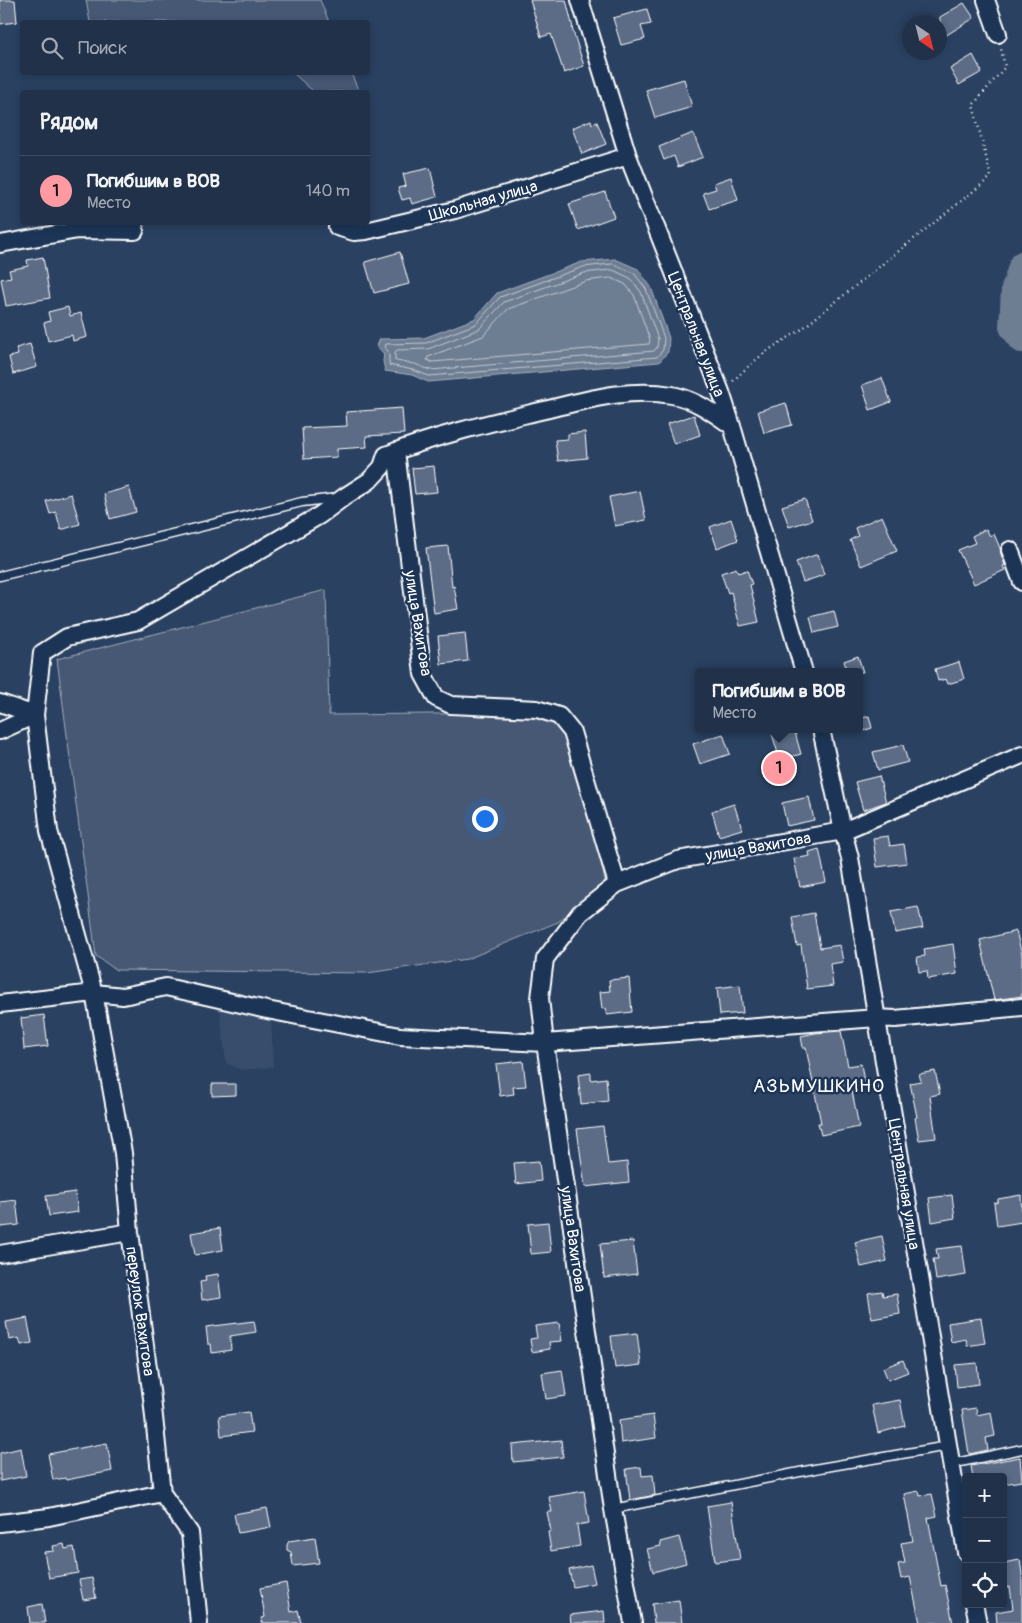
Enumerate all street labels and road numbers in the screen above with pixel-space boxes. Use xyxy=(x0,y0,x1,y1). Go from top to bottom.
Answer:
street label: Школьная улица xyxy=(427,176,540,226)
street label: Центральная улица xyxy=(663,269,729,400)
street label: улица Вахитова xyxy=(400,568,436,677)
street label: улица Вахитова xyxy=(703,828,813,866)
street label: Центральная улица xyxy=(884,1117,924,1251)
street label: улица Вахитова xyxy=(556,1184,590,1293)
street label: переулок Вахитова xyxy=(121,1245,159,1377)

